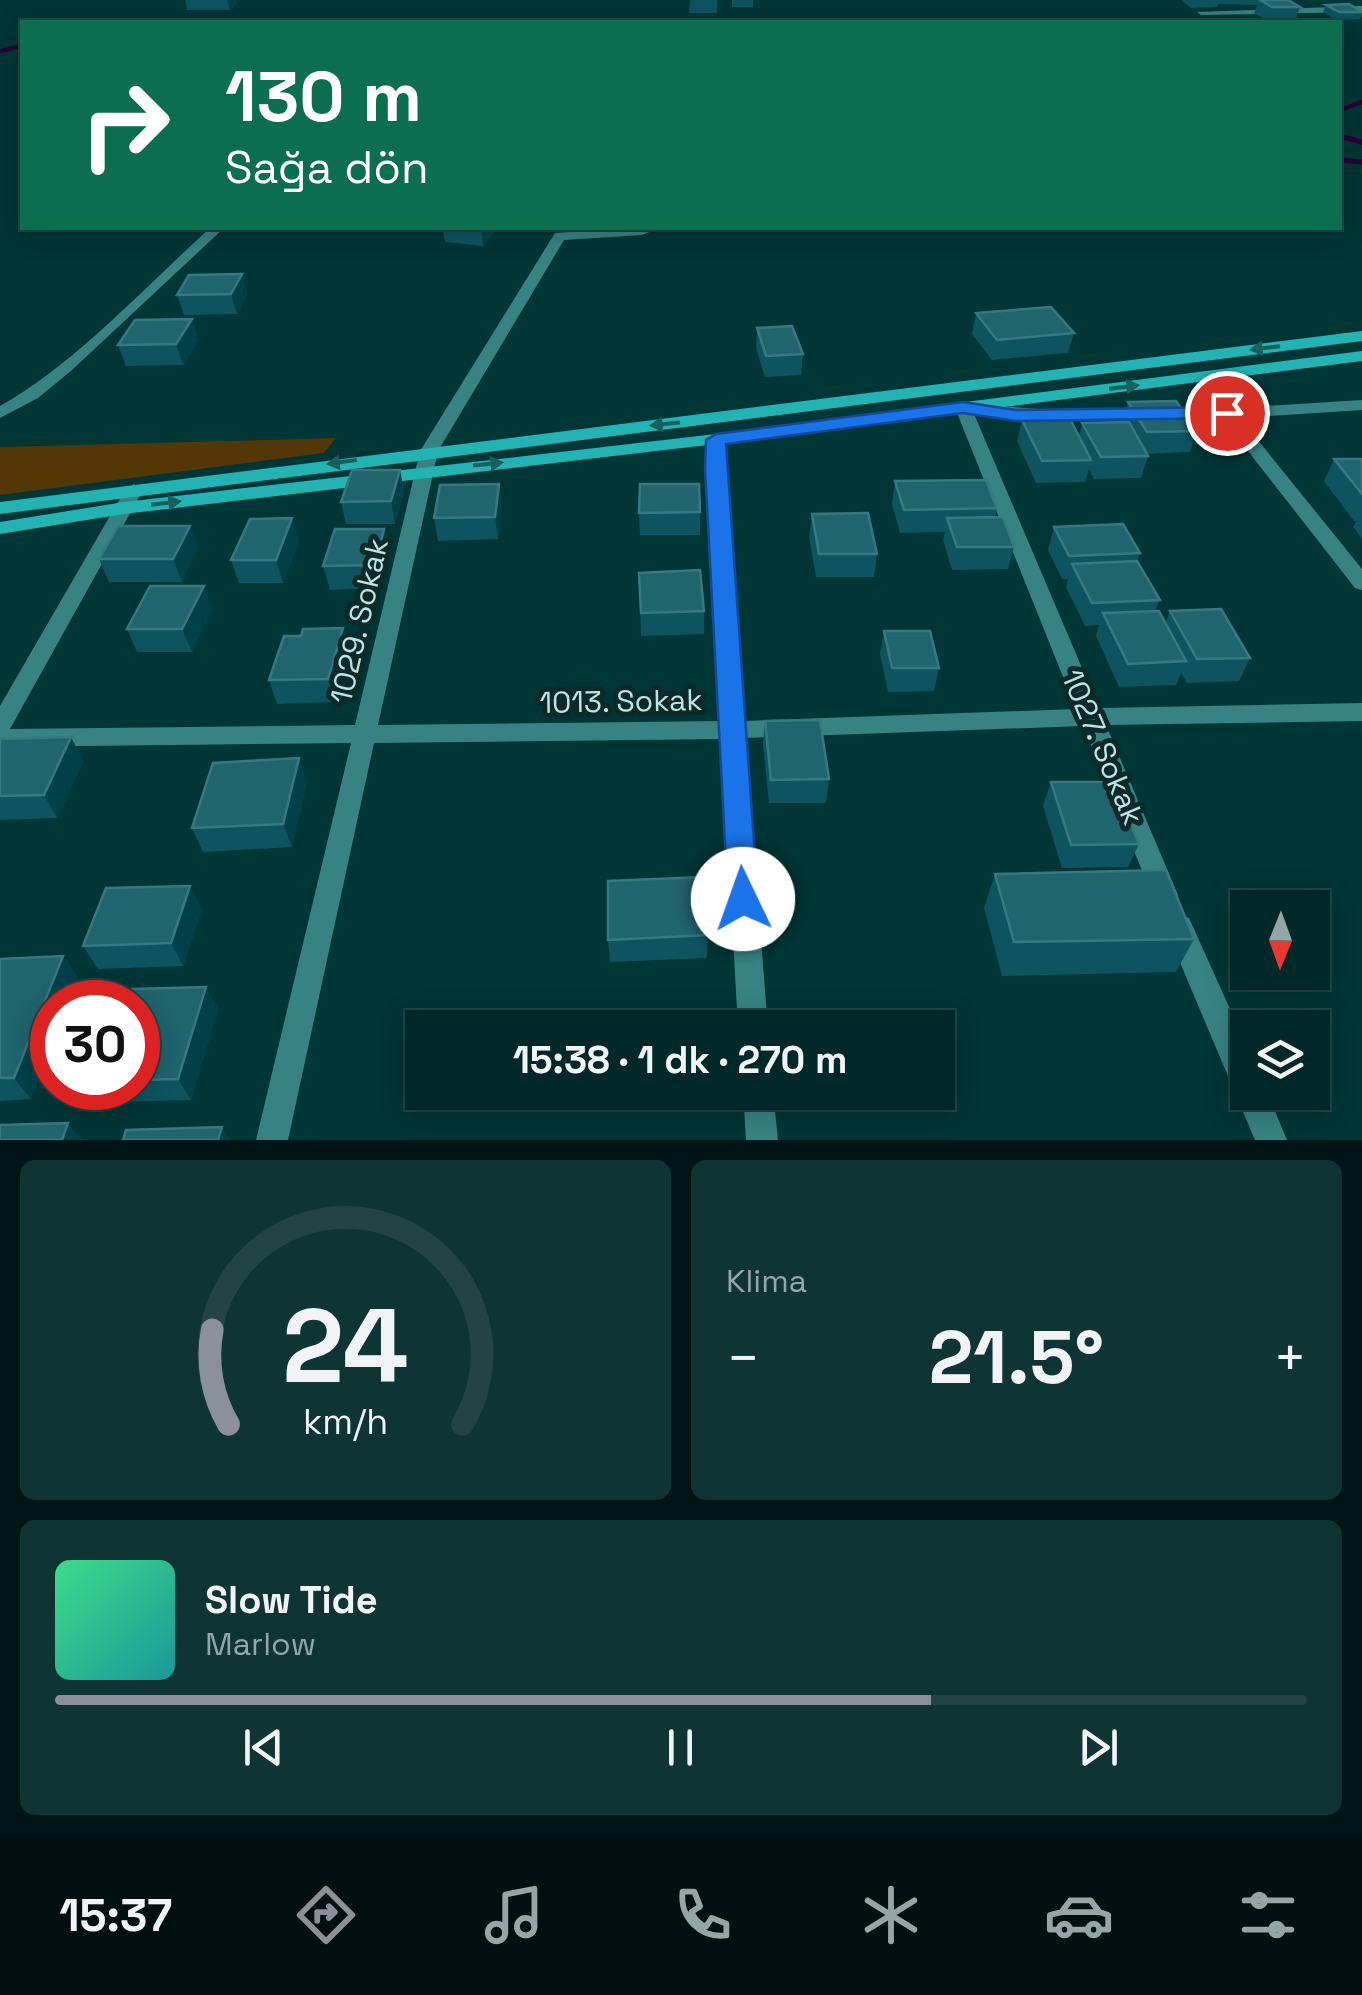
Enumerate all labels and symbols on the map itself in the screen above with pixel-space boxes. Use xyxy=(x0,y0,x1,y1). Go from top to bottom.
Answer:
one-way arrow xyxy=(1249,340,1281,356)
pin xyxy=(1185,371,1270,456)
one-way arrow xyxy=(1108,379,1140,395)
one-way arrow xyxy=(649,416,680,432)
one-way arrow xyxy=(326,455,358,471)
one-way arrow xyxy=(473,456,505,472)
one-way arrow xyxy=(150,495,182,511)
street label: 1029. Sokak xyxy=(321,535,397,707)
street label: 1027. Sokak xyxy=(1053,663,1153,831)
street label: 1013. Sokak xyxy=(539,680,703,722)
position arrow xyxy=(691,847,795,951)
north arrow xyxy=(1230,890,1330,990)
speed limit sign: 30 xyxy=(30,980,160,1110)

